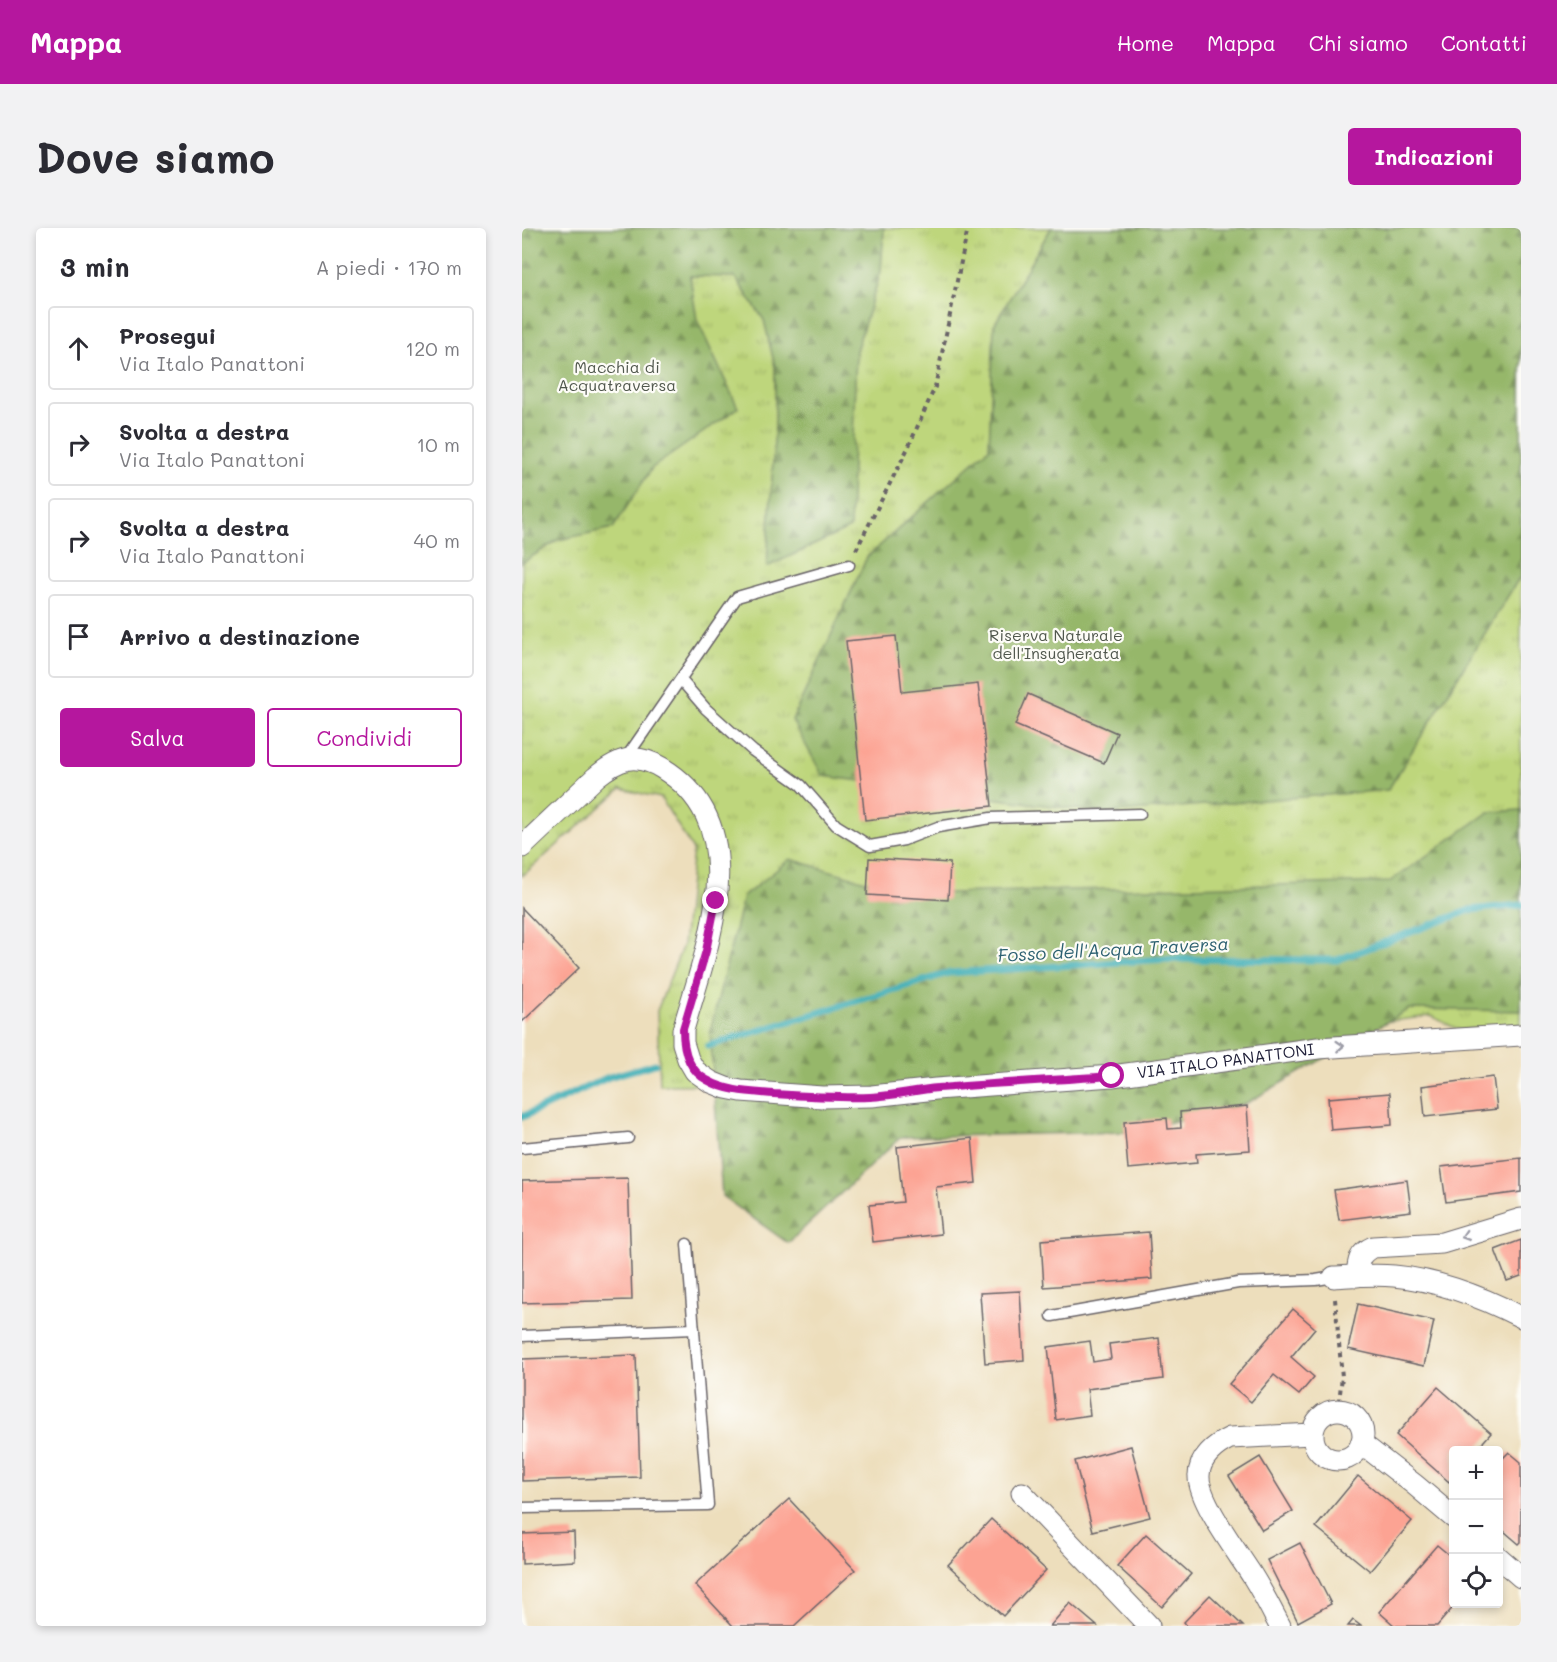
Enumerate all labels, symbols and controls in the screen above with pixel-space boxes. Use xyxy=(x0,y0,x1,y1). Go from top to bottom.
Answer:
text: Mappa xyxy=(30,24,122,60)
text: Home xyxy=(1117,29,1174,56)
text: Mappa xyxy=(1207,29,1276,56)
text: Chi siamo xyxy=(1309,29,1408,56)
text: Contatti xyxy=(1441,29,1527,56)
button: Indicazioni xyxy=(1348,128,1521,185)
text: Dove siamo xyxy=(36,129,275,184)
text: 3 min xyxy=(60,250,129,284)
text: A piedi · 170 m xyxy=(316,254,462,280)
text: Prosegui xyxy=(119,321,216,350)
icon: ahead xyxy=(62,332,95,365)
text: 120 m xyxy=(405,335,460,361)
text: Via Italo Panattoni xyxy=(119,350,305,376)
park label: Macchia di Acquatraversa xyxy=(558,356,676,395)
text: Svolta a destra xyxy=(119,417,289,446)
icon: right xyxy=(62,428,95,461)
text: 10 m xyxy=(416,431,460,457)
text: Via Italo Panattoni xyxy=(119,446,305,472)
text: Svolta a destra xyxy=(119,513,289,542)
icon: right xyxy=(62,524,95,557)
text: 40 m xyxy=(414,527,460,553)
text: Via Italo Panattoni xyxy=(119,542,305,568)
icon: arrive xyxy=(62,620,95,653)
text: Arrivo a destinazione xyxy=(119,622,360,651)
park label: Riserva Naturale dell'Insugherata xyxy=(989,624,1123,663)
button: Salva xyxy=(60,708,255,767)
button: Condividi xyxy=(267,708,462,767)
route end xyxy=(702,887,728,913)
water label: Fosso dell'Acqua Traversa xyxy=(997,931,1229,967)
street label: VIA ITALO PANATTONI xyxy=(1136,1038,1315,1083)
one-way arrow xyxy=(1335,1040,1344,1053)
route start xyxy=(1098,1062,1124,1088)
one-way arrow xyxy=(1460,1229,1471,1241)
map controls xyxy=(1449,1446,1503,1608)
button: + xyxy=(1449,1446,1503,1500)
button: − xyxy=(1449,1500,1503,1554)
button: locate xyxy=(1449,1554,1503,1608)

